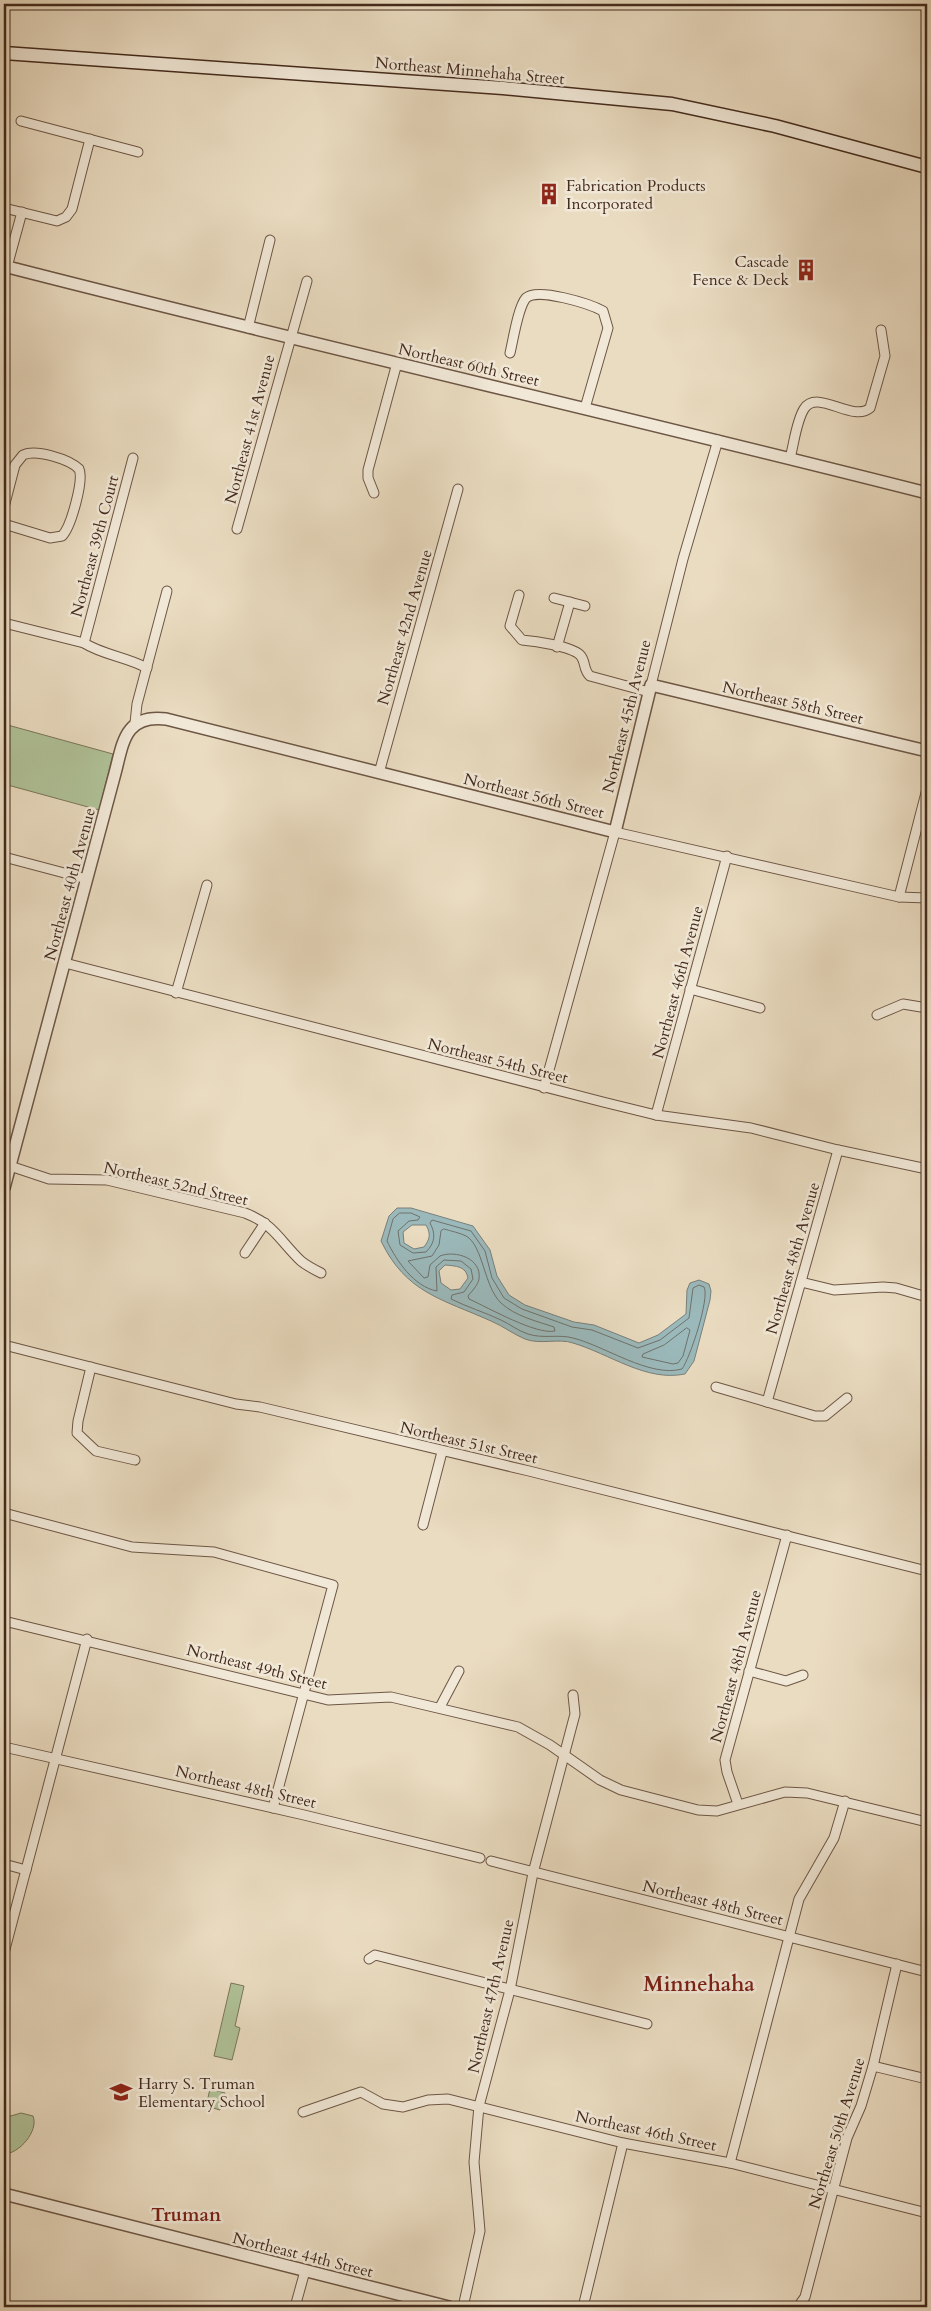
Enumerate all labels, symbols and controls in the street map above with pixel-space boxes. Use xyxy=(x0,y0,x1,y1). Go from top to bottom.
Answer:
street label: Northeast Minnehaha Street xyxy=(374,52,566,90)
place label: Fabrication Products Incorporated xyxy=(566,175,706,215)
building icon: Fabrication Products Incorporated xyxy=(536,181,562,207)
place label: Cascade Fence & Deck xyxy=(692,251,789,291)
building icon: Cascade Fence & Deck xyxy=(793,257,819,283)
street label: Northeast 60th Street xyxy=(396,338,541,392)
street label: Northeast 41st Avenue xyxy=(219,352,280,506)
street label: Northeast 39th Court xyxy=(65,473,124,620)
street label: Northeast 42nd Avenue xyxy=(372,547,438,708)
street label: Northeast 45th Avenue xyxy=(597,637,657,795)
street label: Northeast 58th Street xyxy=(720,676,865,730)
street label: Northeast 56th Street xyxy=(461,768,606,824)
street label: Northeast 40th Avenue xyxy=(39,805,101,963)
street label: Northeast 46th Avenue xyxy=(647,903,709,1061)
street label: Northeast 54th Street xyxy=(425,1033,570,1089)
street label: Northeast 52nd Street xyxy=(101,1157,250,1211)
street label: Northeast 48th Avenue xyxy=(761,1180,825,1337)
street label: Northeast 51st Street xyxy=(398,1416,540,1469)
street label: Northeast 48th Avenue xyxy=(705,1587,767,1745)
street label: Northeast 49th Street xyxy=(184,1639,329,1695)
street label: Northeast 48th Street xyxy=(173,1760,318,1814)
street label: Northeast 48th Street xyxy=(640,1875,785,1931)
street label: Northeast 47th Avenue xyxy=(463,1917,519,2075)
district label: Minnehaha xyxy=(643,1970,755,1999)
street label: Northeast 50th Avenue xyxy=(803,2055,870,2212)
place label: Harry S. Truman Elementary School xyxy=(138,2073,265,2113)
school or university icon: Harry S. Truman Elementary School xyxy=(108,2079,134,2105)
street label: Northeast 46th Street xyxy=(573,2105,718,2157)
district label: Truman xyxy=(151,2202,222,2228)
street label: Northeast 44th Street xyxy=(230,2227,375,2283)

